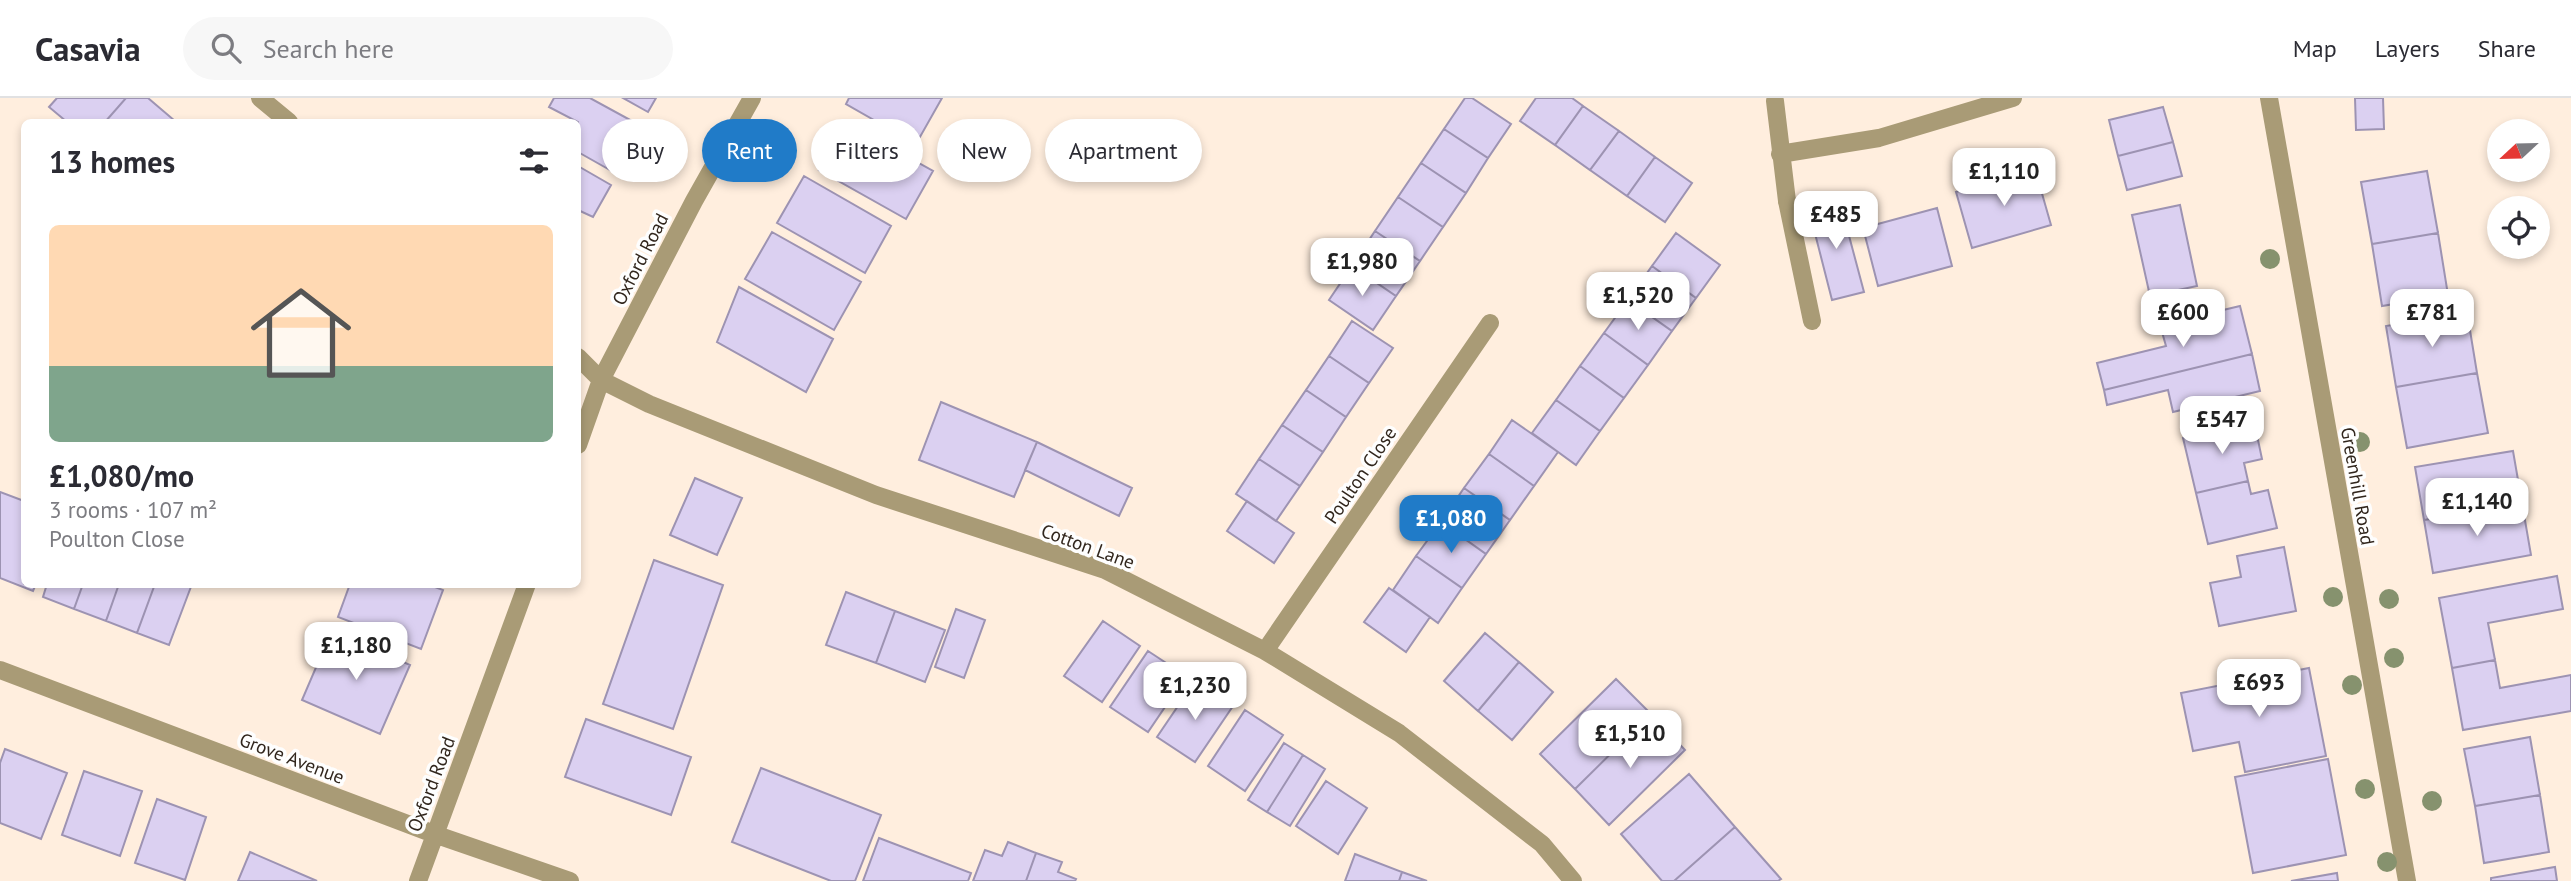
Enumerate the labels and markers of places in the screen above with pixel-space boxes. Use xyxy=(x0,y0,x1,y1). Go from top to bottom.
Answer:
pin: £1,110 xyxy=(1947,148,2061,208)
pin: £485 xyxy=(1795,192,1877,251)
pin: £1,980 xyxy=(1305,238,1419,298)
pin: £1,520 xyxy=(1581,272,1695,332)
pin: £600 xyxy=(2142,289,2224,349)
pin: £781 xyxy=(2391,289,2473,349)
pin: £547 xyxy=(2181,396,2263,456)
pin: £1,140 xyxy=(2420,478,2534,538)
pin: £1,080 xyxy=(1394,496,1508,555)
pin: £1,180 xyxy=(299,622,413,682)
pin: £693 xyxy=(2218,660,2300,719)
pin: £1,230 xyxy=(1138,662,1252,722)
pin: £1,510 xyxy=(1573,710,1687,770)

